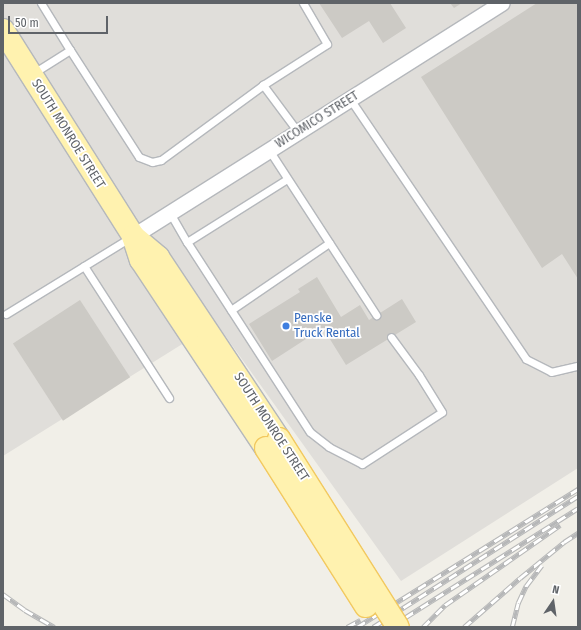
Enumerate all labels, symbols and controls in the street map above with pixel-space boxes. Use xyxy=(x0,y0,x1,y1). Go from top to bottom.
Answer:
scale bar xyxy=(10,8,110,34)
text: 50 m xyxy=(15,16,39,30)
street label: SOUTH MONROE STREET xyxy=(28,76,108,192)
street label: WICOMICO STREET xyxy=(272,88,362,152)
place label: Penske Truck Rental xyxy=(294,311,360,342)
marker: Penske Truck Rental xyxy=(281,321,291,331)
street label: SOUTH MONROE STREET xyxy=(230,370,312,484)
north arrow xyxy=(533,582,573,622)
text: N xyxy=(551,583,560,597)

